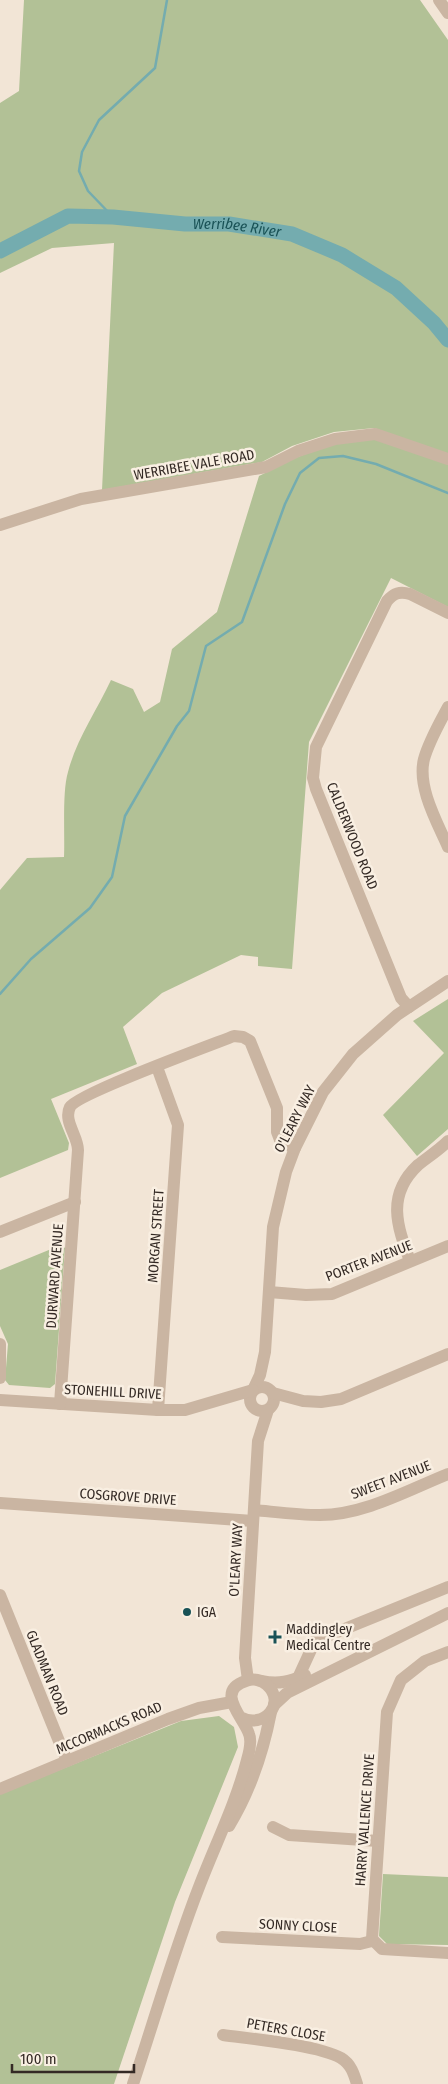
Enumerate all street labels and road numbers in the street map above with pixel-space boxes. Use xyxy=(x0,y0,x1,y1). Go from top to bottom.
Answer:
street label: WERRIBEE VALE ROAD xyxy=(132,446,256,484)
street label: CALDERWOOD ROAD xyxy=(323,780,381,892)
street label: O'LEARY WAY xyxy=(271,1082,319,1156)
street label: MORGAN STREET xyxy=(144,1188,168,1283)
street label: DURWARD AVENUE xyxy=(43,1223,67,1329)
street label: PORTER AVENUE xyxy=(323,1236,415,1285)
street label: STONEHILL DRIVE xyxy=(64,1381,163,1403)
street label: SWEET AVENUE xyxy=(349,1457,434,1503)
street label: COSGROVE DRIVE xyxy=(79,1485,177,1509)
street label: O'LEARY WAY xyxy=(226,1523,246,1597)
street label: GLADMAN ROAD xyxy=(22,1628,72,1718)
street label: MCCORMACKS ROAD xyxy=(54,1698,164,1758)
street label: HARRY VALLENCE DRIVE xyxy=(352,1753,378,1887)
street label: SONNY CLOSE xyxy=(259,1915,338,1937)
street label: PETERS CLOSE xyxy=(245,2015,327,2045)

